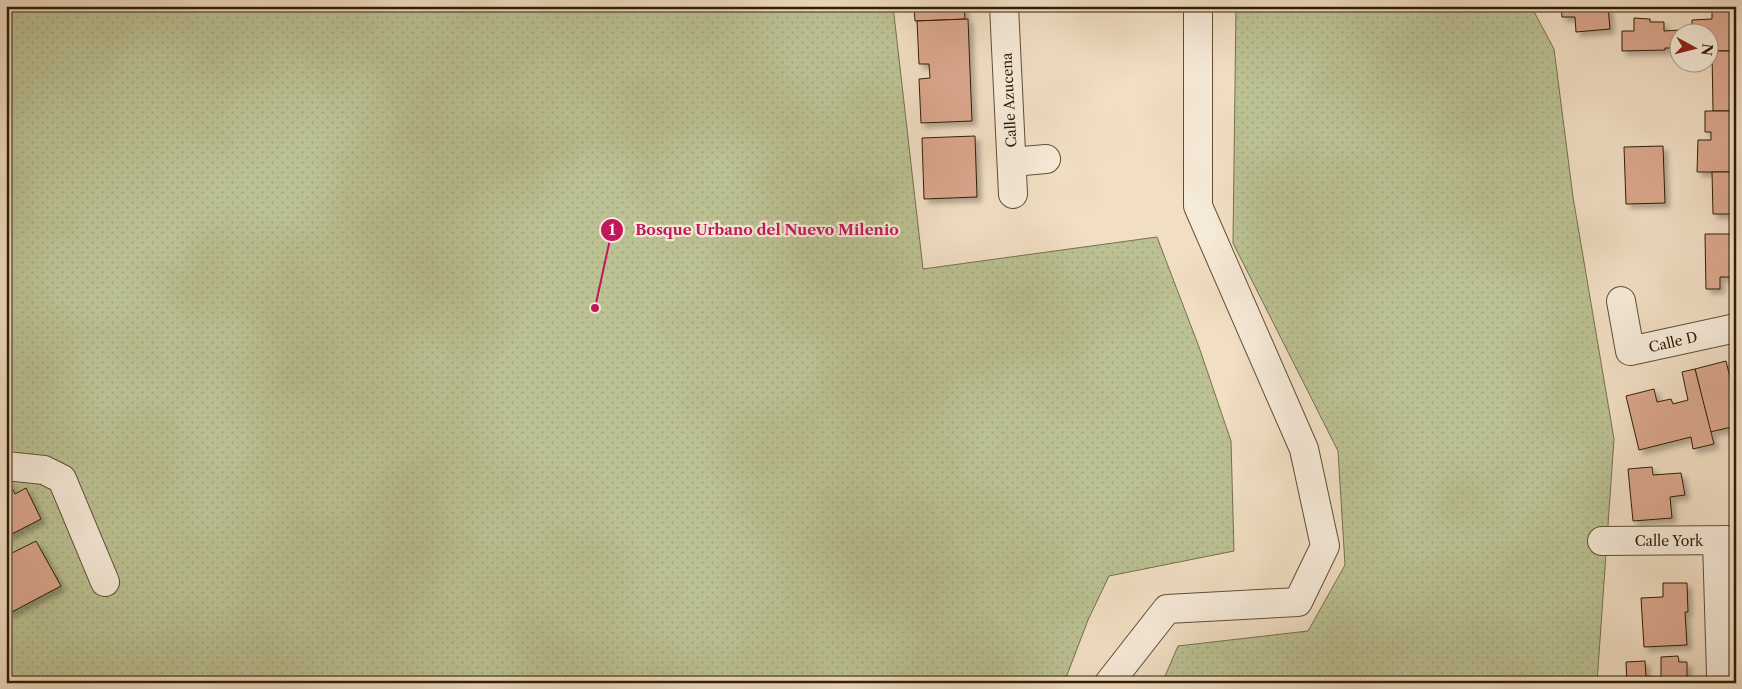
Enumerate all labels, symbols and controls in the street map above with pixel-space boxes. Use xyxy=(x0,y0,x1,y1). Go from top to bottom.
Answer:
north arrow xyxy=(1670,22,1720,72)
text: N xyxy=(1697,42,1717,57)
street label: Calle Azucena xyxy=(997,51,1020,148)
callout: Bosque Urbano del Nuevo Milenio xyxy=(600,215,908,245)
text: 1 xyxy=(609,220,616,239)
text: Bosque Urbano del Nuevo Milenio xyxy=(635,220,899,239)
street label: Calle D xyxy=(1647,328,1699,356)
street label: Calle York xyxy=(1635,532,1704,550)

